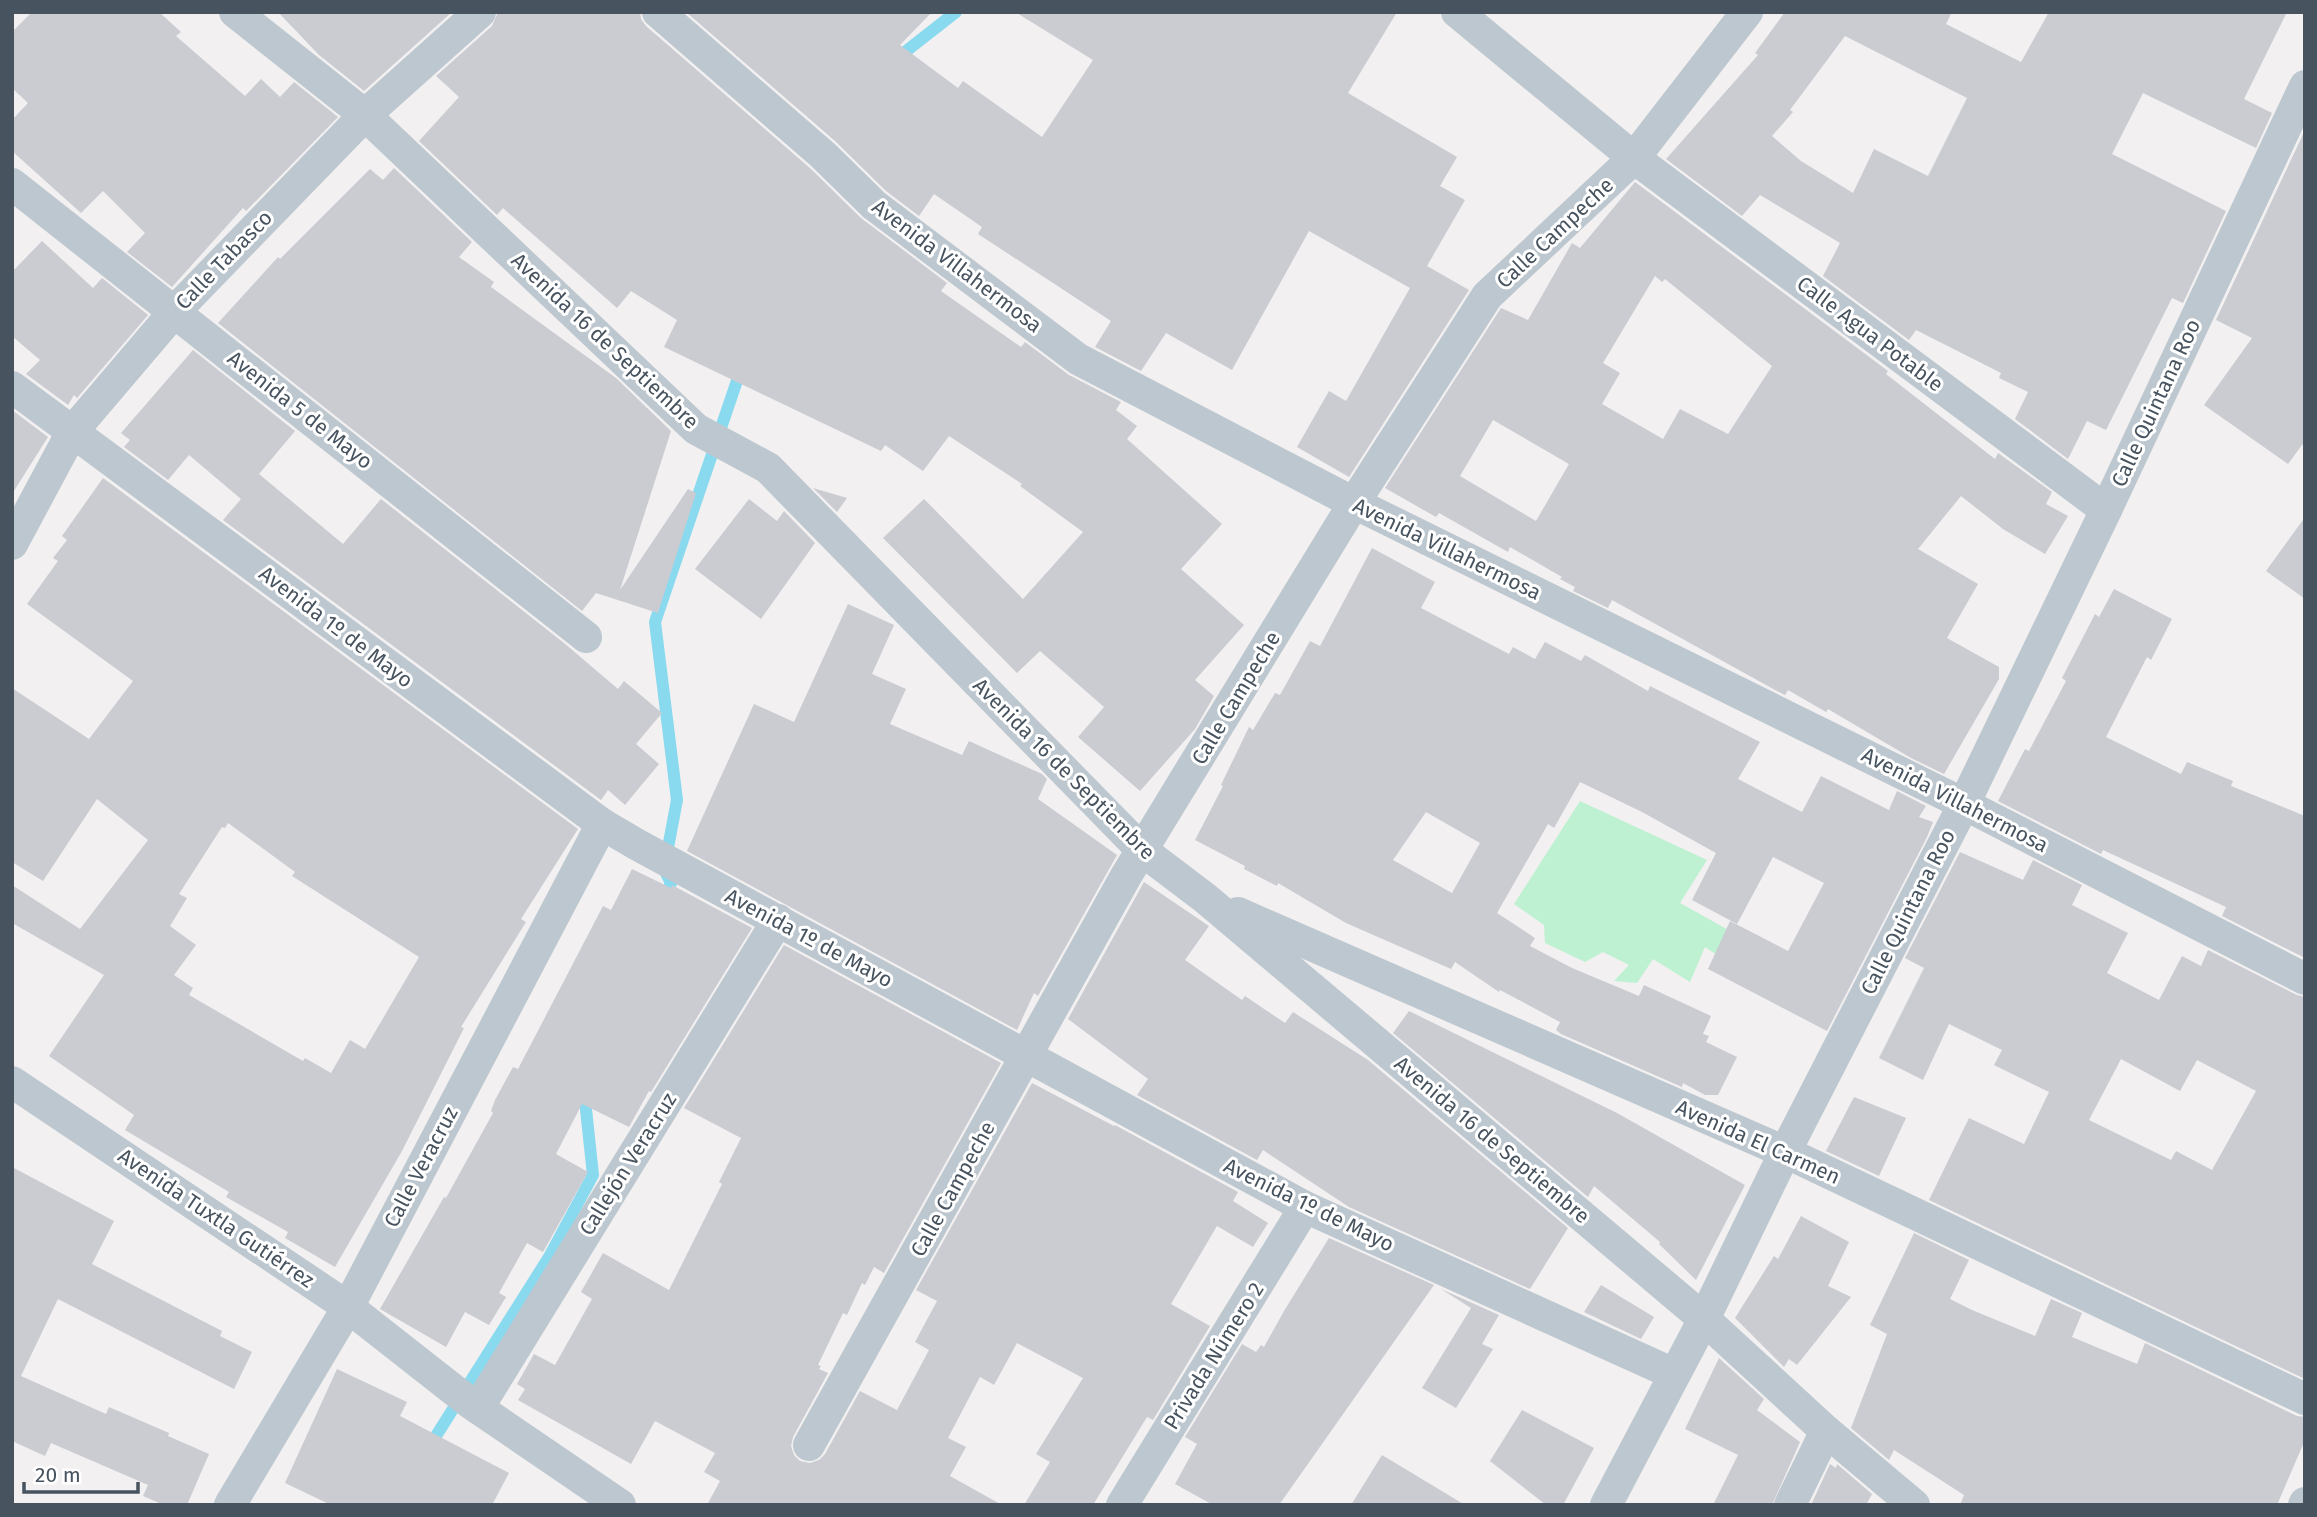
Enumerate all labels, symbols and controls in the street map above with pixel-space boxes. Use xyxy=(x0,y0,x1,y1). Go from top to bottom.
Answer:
street label: Calle Campeche xyxy=(1491,172,1619,294)
street label: Avenida Villahermosa xyxy=(867,194,1047,338)
street label: Calle Tabasco xyxy=(170,205,278,315)
street label: Avenida 16 de Septiembre xyxy=(506,247,704,435)
street label: Calle Agua Potable xyxy=(1792,270,1948,398)
street label: Calle Quintana Roo xyxy=(2106,315,2206,491)
street label: Avenida 5 de Mayo xyxy=(222,345,378,475)
street label: Avenida Villahermosa xyxy=(1349,492,1545,606)
street label: Avenida 1º de Mayo xyxy=(254,561,418,693)
street label: Calle Campeche xyxy=(1186,627,1286,769)
street label: Avenida 16 de Septiembre xyxy=(968,673,1160,865)
street label: Avenida Villahermosa xyxy=(1857,742,2053,858)
street label: Calle Quintana Roo xyxy=(1855,825,1961,999)
street label: Avenida 1º de Mayo xyxy=(721,883,897,993)
street label: Avenida 16 de Septiembre xyxy=(1389,1051,1595,1229)
street label: Callejón Veracruz xyxy=(574,1088,682,1240)
street label: Avenida El Carmen xyxy=(1672,1094,1844,1190)
street label: Calle Veracruz xyxy=(378,1102,464,1232)
street label: Calle Campeche xyxy=(905,1117,1001,1261)
street label: Avenida Tuxtla Gutiérrez xyxy=(113,1143,319,1293)
street label: Avenida 1º de Mayo xyxy=(1220,1153,1398,1257)
street label: Privada Número 2 xyxy=(1158,1278,1270,1434)
scale bar xyxy=(24,1450,138,1494)
text: 20 m xyxy=(35,1462,81,1488)

